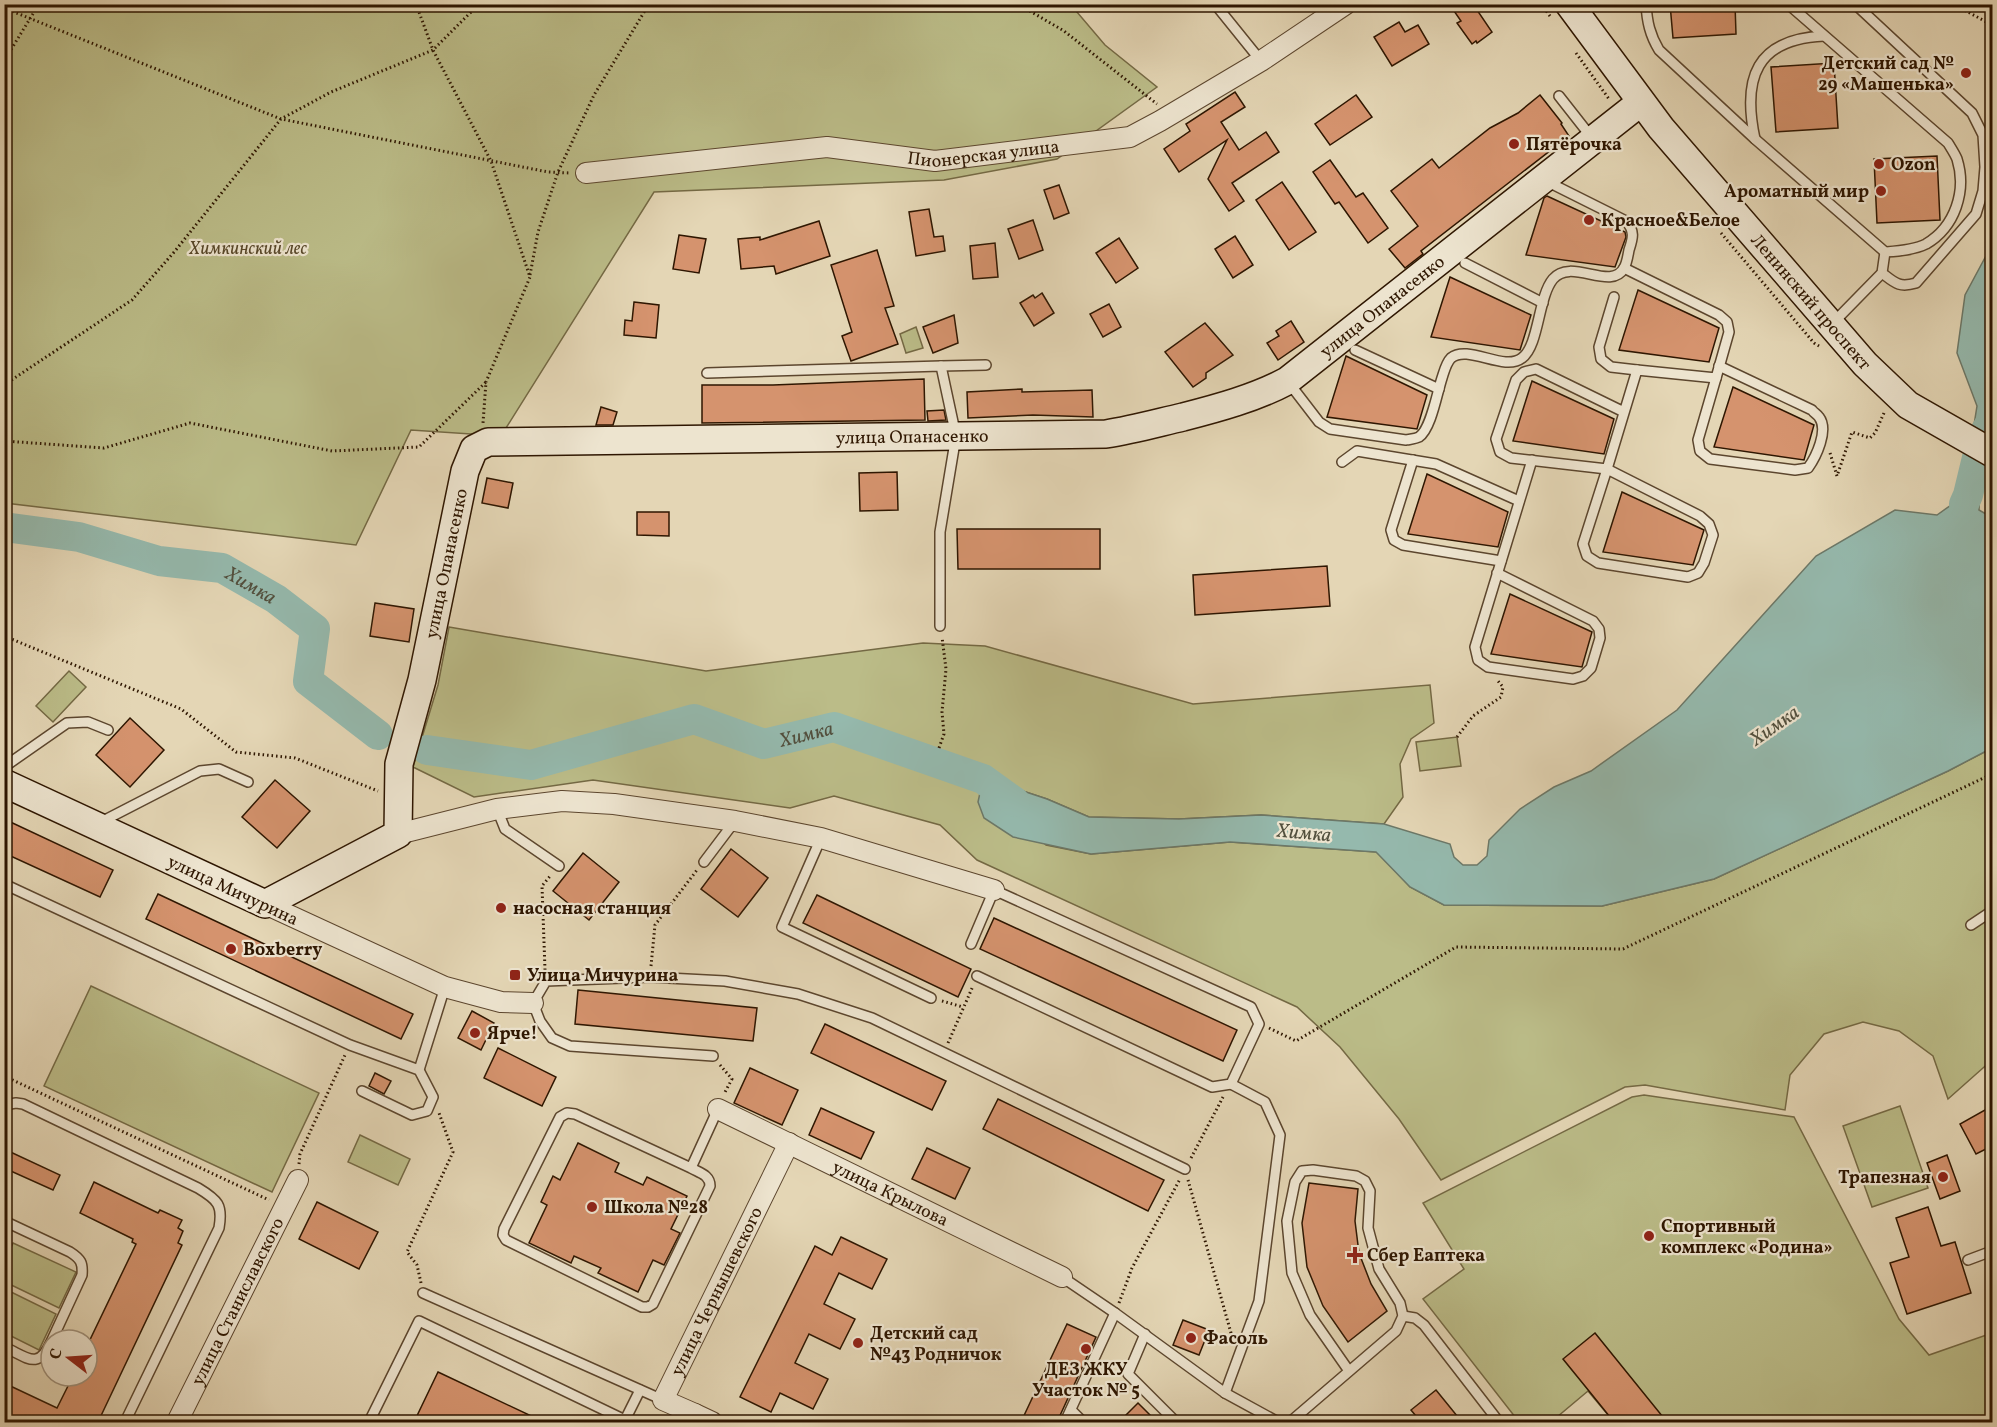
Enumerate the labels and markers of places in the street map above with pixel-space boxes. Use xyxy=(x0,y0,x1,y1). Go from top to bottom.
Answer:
place label: Детский сад № 29 «Машенька» xyxy=(1818,52,1954,98)
marker: Детский сад № 29 «Машенька» xyxy=(1959,66,1973,80)
place label: Пятёрочка xyxy=(1526,133,1622,158)
marker: Пятёрочка xyxy=(1507,137,1521,151)
place label: Ozon xyxy=(1891,153,1936,178)
marker: Ozon xyxy=(1872,157,1886,171)
place label: Ароматный мир xyxy=(1724,180,1869,205)
marker: Ароматный мир xyxy=(1874,184,1888,198)
place label: Красное&Белое xyxy=(1601,209,1740,234)
marker: Красное&Белое xyxy=(1582,213,1596,227)
place label: насосная станция xyxy=(513,897,671,922)
marker: насосная станция xyxy=(494,901,508,915)
place label: Boxberry xyxy=(243,938,322,963)
marker: Boxberry xyxy=(224,942,238,956)
place label: Улица Мичурина xyxy=(527,964,678,989)
marker: Улица Мичурина xyxy=(508,968,522,982)
place label: Ярче! xyxy=(487,1022,538,1047)
marker: Ярче! xyxy=(468,1026,482,1040)
place label: Трапезная xyxy=(1838,1166,1931,1191)
marker: Трапезная xyxy=(1936,1170,1950,1184)
place label: Школа №28 xyxy=(604,1196,708,1221)
marker: Школа №28 xyxy=(585,1200,599,1214)
place label: Спортивный комплекс «Родина» xyxy=(1661,1215,1833,1261)
marker: Спортивный комплекс «Родина» xyxy=(1642,1229,1656,1243)
place label: Сбер Еаптека xyxy=(1367,1244,1485,1269)
marker: Сбер Еаптека xyxy=(1348,1248,1362,1262)
place label: Детский сад №43 Родничок xyxy=(870,1322,1002,1368)
place label: Фасоль xyxy=(1203,1327,1268,1352)
marker: Фасоль xyxy=(1184,1331,1198,1345)
marker: Детский сад №43 Родничок xyxy=(851,1336,865,1350)
marker: ДЕЗ ЖКУ Участок № 5 xyxy=(1079,1342,1093,1356)
place label: ДЕЗ ЖКУ Участок № 5 xyxy=(1032,1358,1140,1404)

